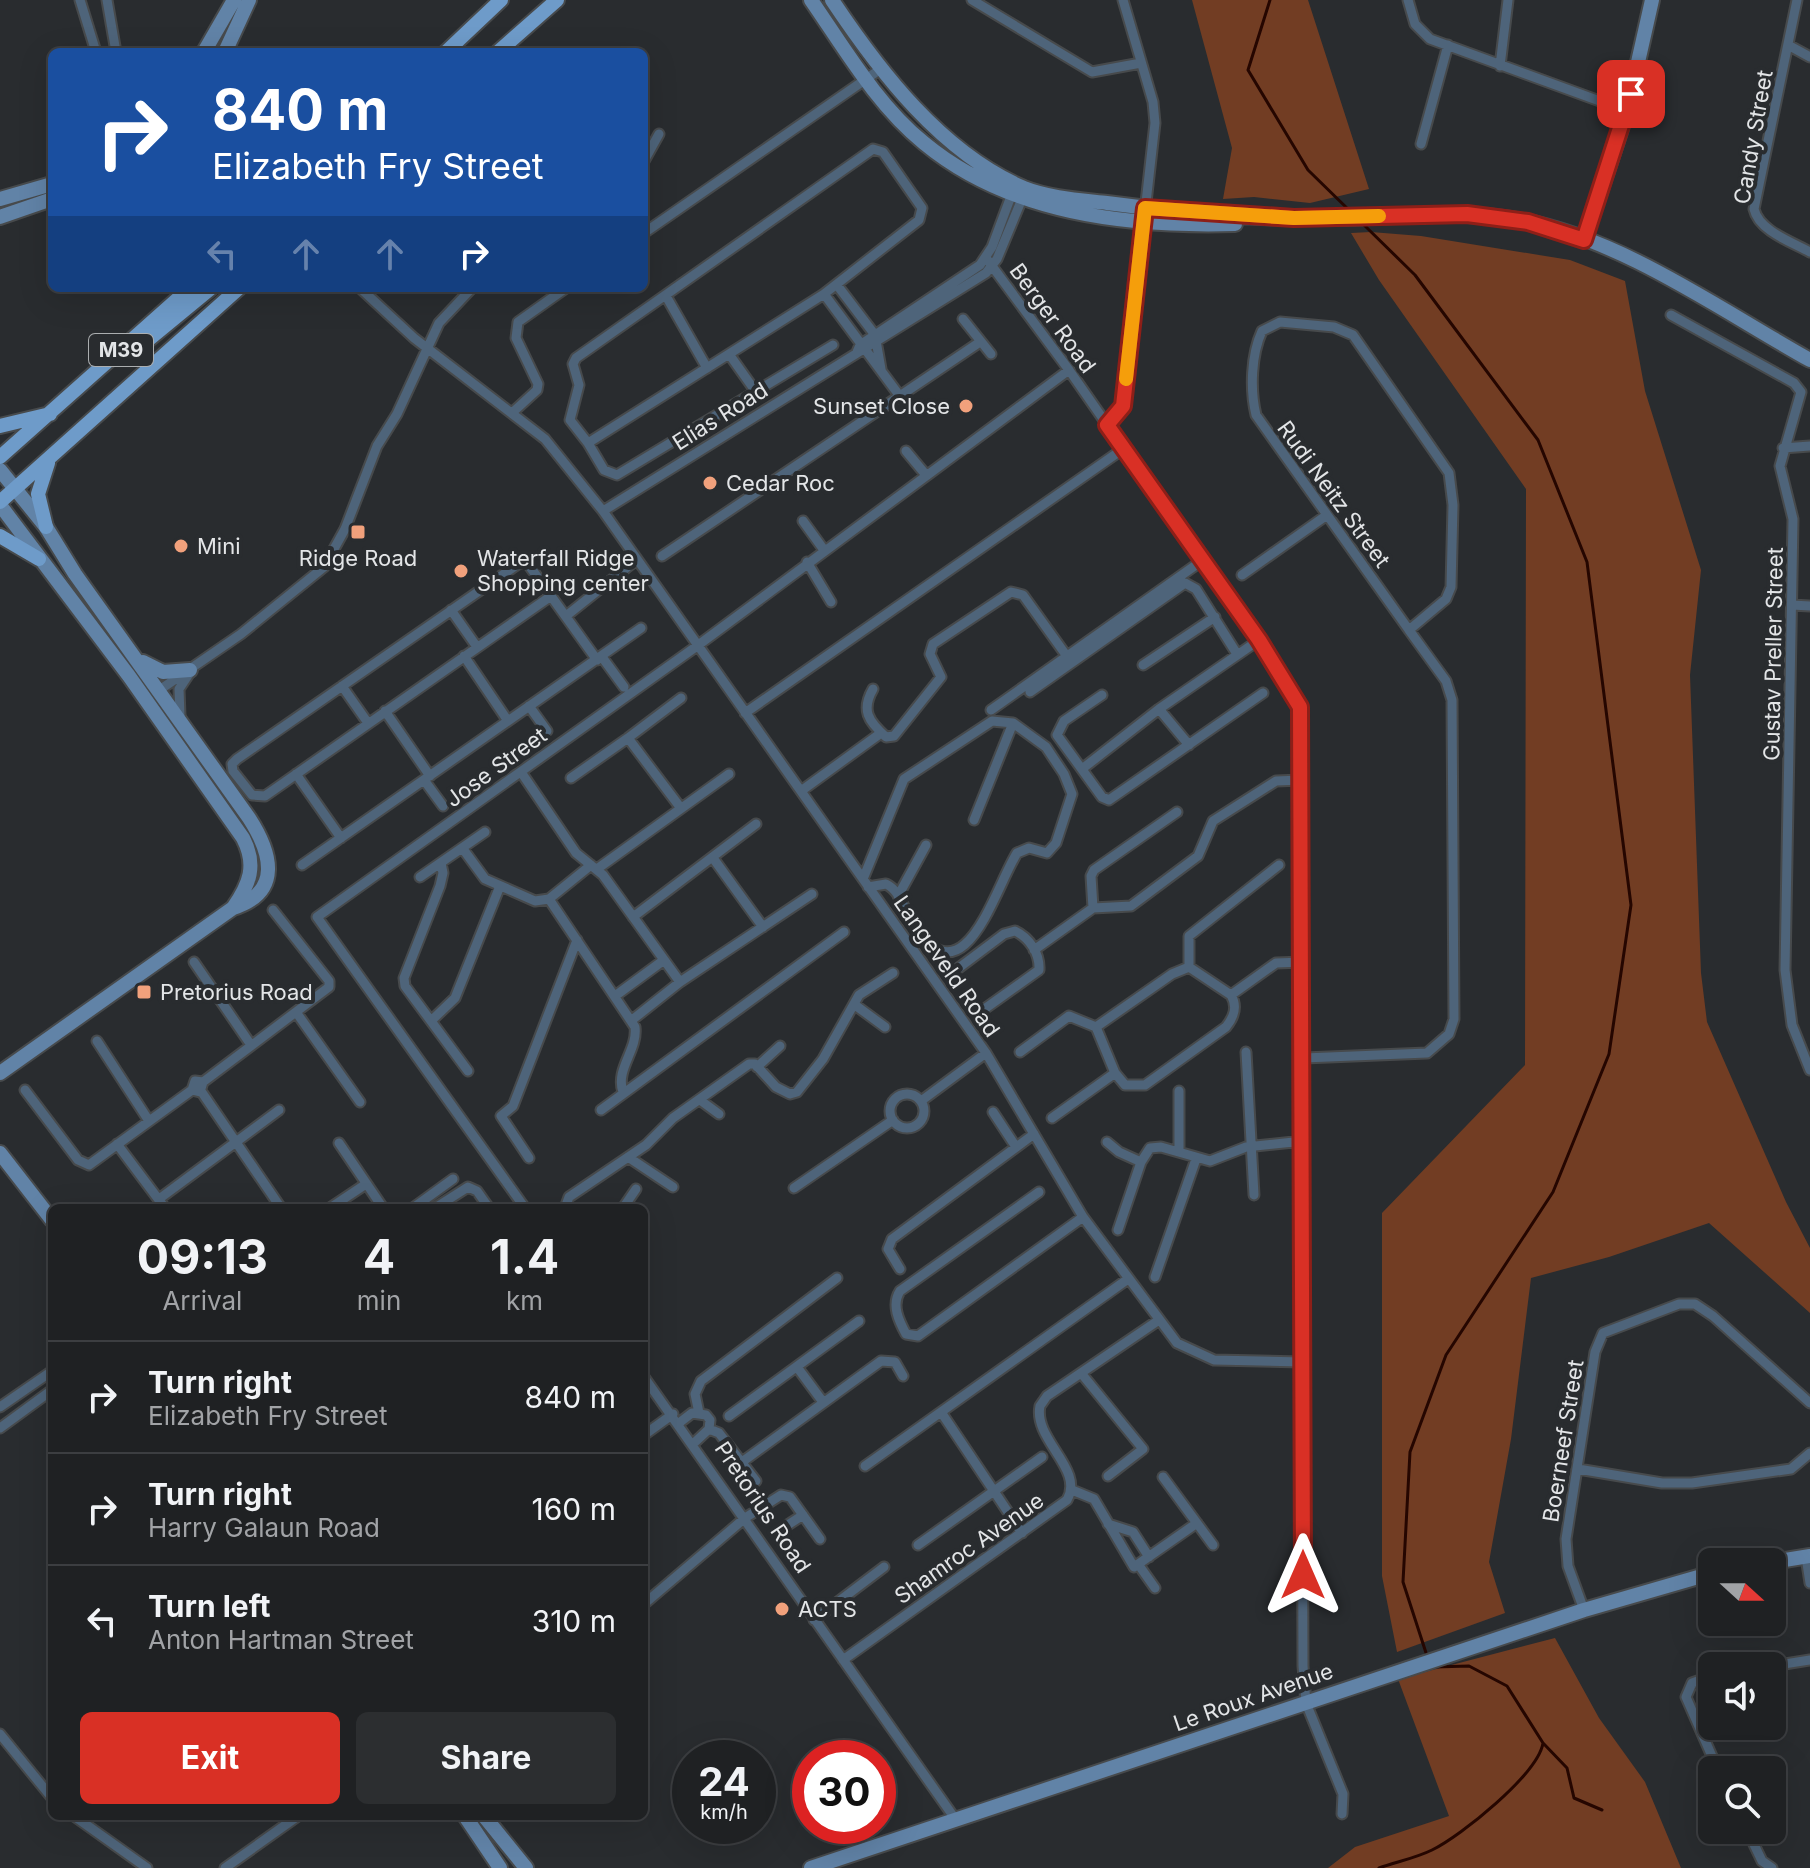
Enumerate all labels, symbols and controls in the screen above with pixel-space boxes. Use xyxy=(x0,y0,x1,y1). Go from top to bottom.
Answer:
pin xyxy=(1597,60,1665,128)
street label: Candy Street xyxy=(1728,68,1778,206)
icon: arrive xyxy=(1609,72,1653,116)
text: 840 m xyxy=(212,76,388,144)
icon: right xyxy=(80,80,184,184)
text: Elizabeth Fry Street xyxy=(212,144,544,188)
icon: left xyxy=(200,232,244,276)
icon: ahead xyxy=(284,232,328,276)
icon: ahead xyxy=(368,232,412,276)
icon: right xyxy=(452,232,496,276)
street label: Berger Road xyxy=(1005,258,1101,378)
road number: M39 xyxy=(89,334,153,366)
street label: Elias Road xyxy=(668,377,772,455)
place label: Sunset Close xyxy=(813,393,950,419)
marker: Sunset Close xyxy=(957,397,975,415)
street label: Rudi Neitz Street xyxy=(1272,416,1396,572)
place label: Cedar Roc xyxy=(726,470,835,496)
marker: Cedar Roc xyxy=(701,474,719,492)
marker: Ridge Road xyxy=(349,523,367,541)
place label: Mini xyxy=(197,533,241,559)
marker: Mini xyxy=(172,537,190,555)
place label: Ridge Road xyxy=(299,545,417,571)
place label: Waterfall Ridge Shopping center xyxy=(477,545,649,596)
street label: Gustav Preller Street xyxy=(1758,547,1788,761)
marker: Waterfall Ridge Shopping center xyxy=(452,562,470,580)
street label: Jose Street xyxy=(440,722,552,812)
street label: Langeveld Road xyxy=(889,890,1005,1042)
place label: Pretorius Road xyxy=(160,979,313,1005)
marker: Pretorius Road xyxy=(135,983,153,1001)
text: 09:13 xyxy=(137,1227,268,1286)
text: 4 xyxy=(363,1227,395,1286)
text: 1.4 xyxy=(490,1227,559,1286)
text: Arrival xyxy=(162,1285,242,1316)
text: min xyxy=(357,1285,401,1316)
text: km xyxy=(506,1285,543,1316)
street label: Boerneef Street xyxy=(1537,1358,1589,1524)
text: Turn right xyxy=(148,1364,292,1400)
icon: right xyxy=(80,1375,124,1419)
text: 840 m xyxy=(524,1379,616,1415)
text: Elizabeth Fry Street xyxy=(148,1400,388,1431)
street label: Pretorius Road xyxy=(710,1436,816,1578)
text: Turn right xyxy=(148,1476,292,1512)
icon: right xyxy=(80,1487,124,1531)
street label: Shamroc Avenue xyxy=(889,1487,1049,1609)
text: 160 m xyxy=(532,1491,616,1527)
text: Harry Galaun Road xyxy=(148,1512,380,1543)
position arrow xyxy=(1261,1533,1345,1617)
north arrow xyxy=(1698,1548,1786,1636)
map controls xyxy=(1698,1548,1786,1844)
text: Turn left xyxy=(148,1588,270,1624)
place label: ACTS xyxy=(798,1596,857,1622)
icon: left xyxy=(80,1599,124,1643)
marker: ACTS xyxy=(773,1600,791,1618)
text: 310 m xyxy=(532,1603,616,1639)
text: Anton Hartman Street xyxy=(148,1624,414,1655)
button: sound xyxy=(1698,1652,1786,1740)
street label: Le Roux Avenue xyxy=(1170,1658,1336,1736)
button: Exit xyxy=(80,1712,340,1804)
button: Share xyxy=(356,1712,616,1804)
speed limit sign: 30 xyxy=(792,1740,896,1844)
button: search xyxy=(1698,1756,1786,1844)
text: 24 xyxy=(698,1757,750,1806)
text: km/h xyxy=(700,1800,748,1824)

